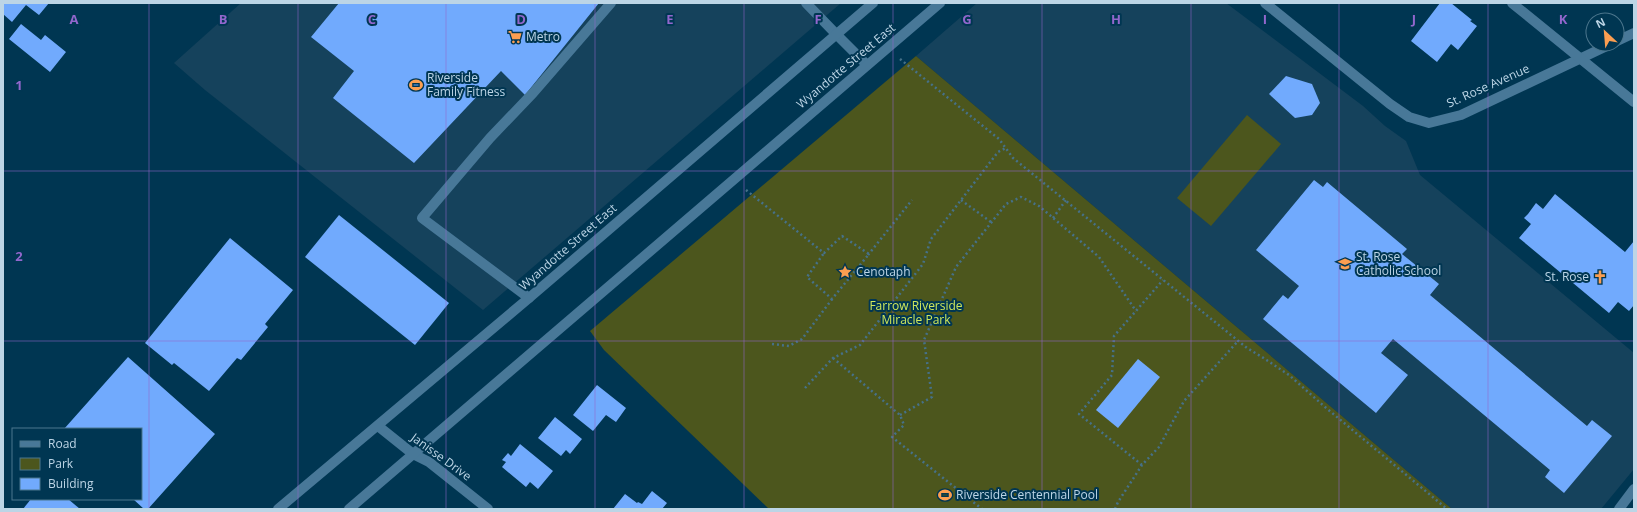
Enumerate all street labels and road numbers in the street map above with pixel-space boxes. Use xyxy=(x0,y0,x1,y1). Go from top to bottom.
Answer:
street label: Wyandotte Street East xyxy=(793,19,899,112)
street label: St. Rose Avenue xyxy=(1444,60,1532,111)
street label: Wyandotte Street East xyxy=(515,200,620,294)
street label: Janisse Drive xyxy=(407,428,475,484)

